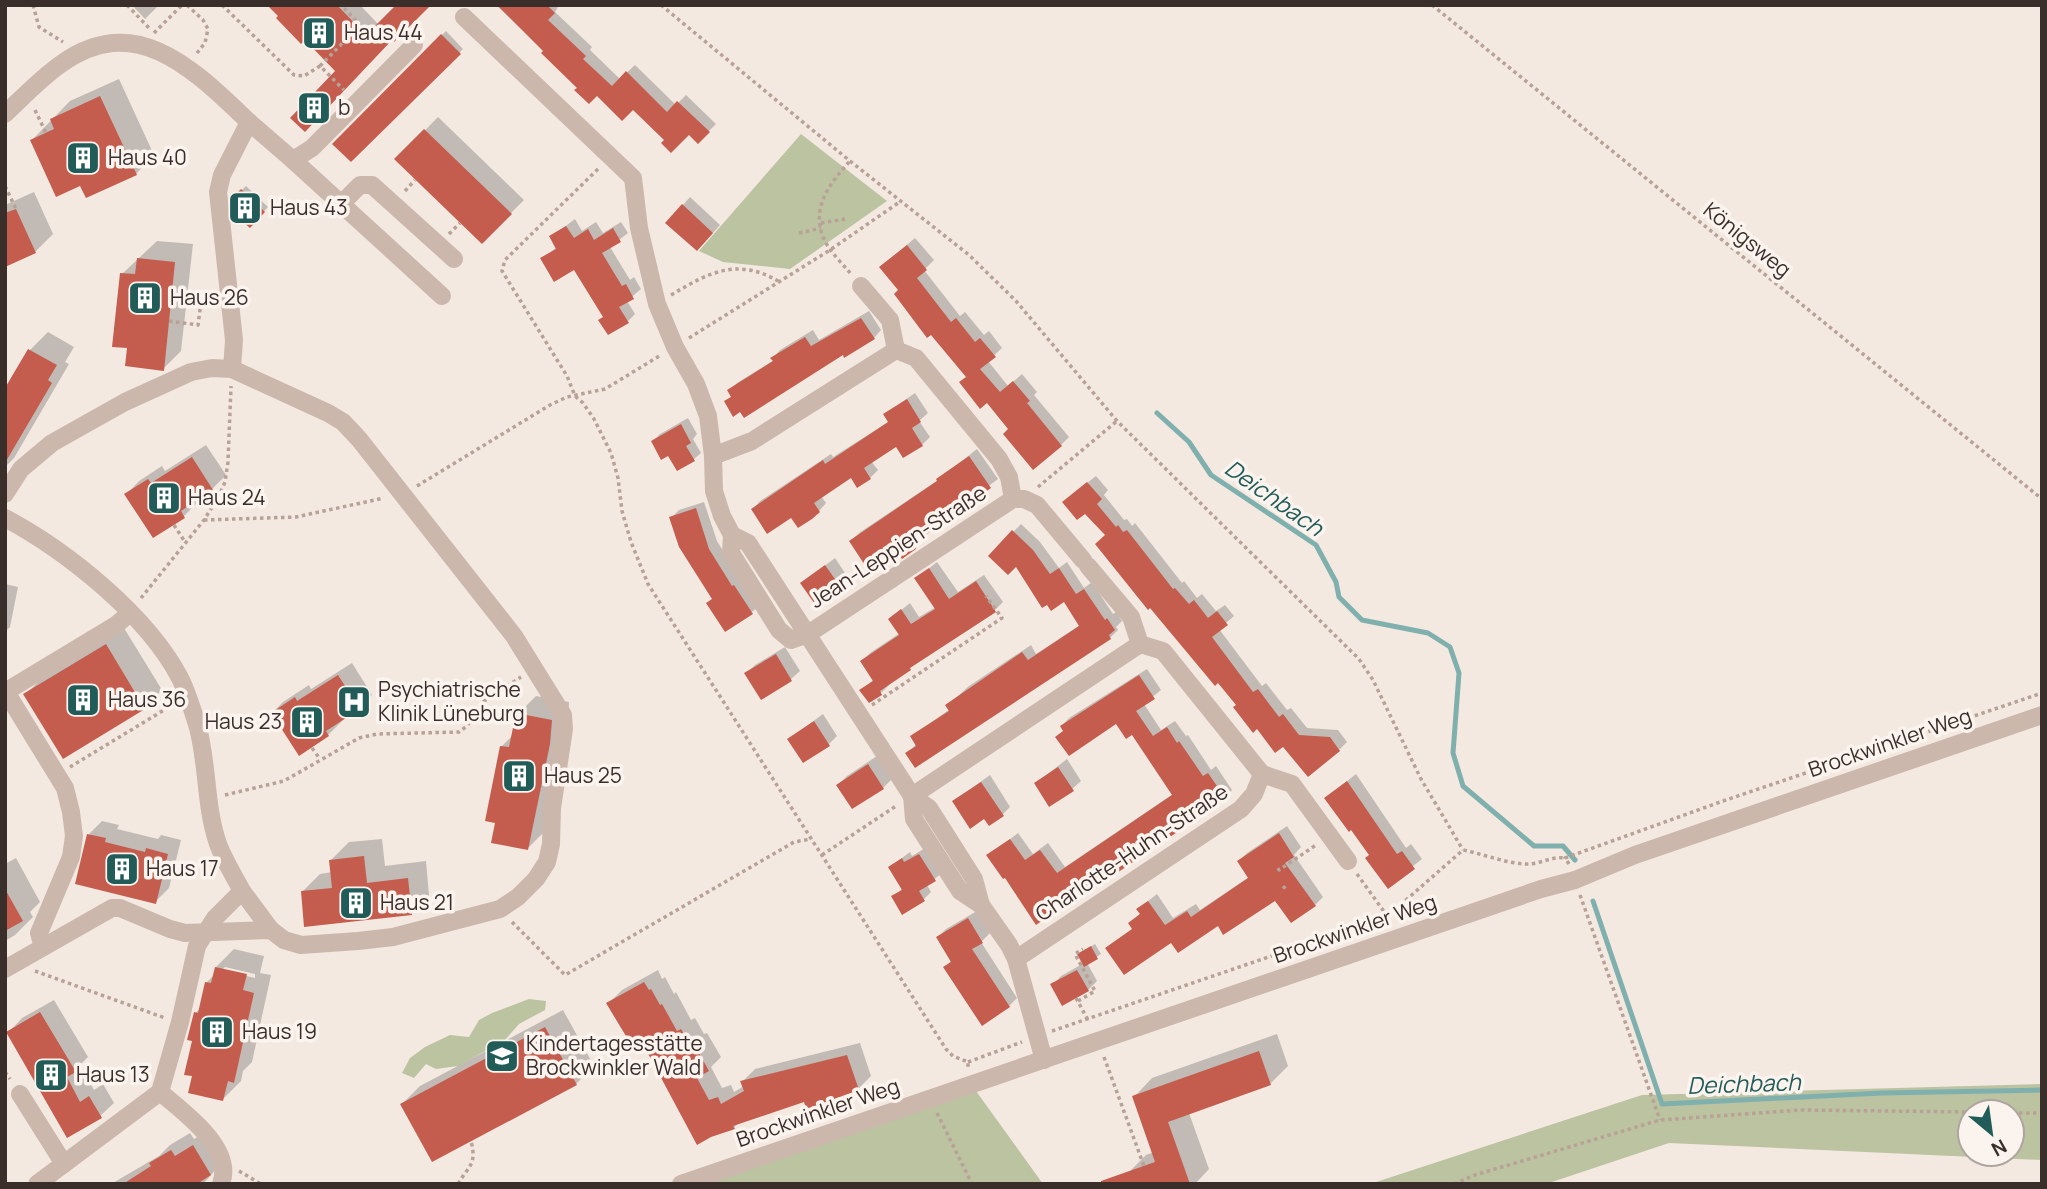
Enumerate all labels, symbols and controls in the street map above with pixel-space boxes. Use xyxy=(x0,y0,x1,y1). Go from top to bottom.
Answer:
building icon: Haus 44 xyxy=(300,14,338,52)
place label: Haus 44 xyxy=(344,18,423,46)
building icon: b xyxy=(295,89,333,127)
place label: b xyxy=(338,93,350,121)
building icon: Haus 40 xyxy=(64,139,102,177)
place label: Haus 40 xyxy=(108,143,187,171)
building icon: Haus 43 xyxy=(226,189,264,227)
place label: Haus 43 xyxy=(270,193,348,221)
street label: Königsweg xyxy=(1698,195,1797,283)
building icon: Haus 26 xyxy=(126,279,164,317)
place label: Haus 26 xyxy=(170,283,249,311)
water label: Deichbach xyxy=(1219,452,1331,544)
street label: Jean-Leppien-Straße xyxy=(804,478,991,614)
building icon: Haus 24 xyxy=(145,479,183,517)
place label: Haus 24 xyxy=(188,483,266,511)
place label: Psychiatrische Klinik Lüneburg xyxy=(378,675,525,727)
building icon: Haus 36 xyxy=(64,681,102,719)
hospital icon: Psychiatrische Klinik Lüneburg xyxy=(335,683,373,721)
place label: Haus 36 xyxy=(108,685,186,713)
street label: Brockwinkler Weg xyxy=(1804,701,1975,783)
building icon: Haus 23 xyxy=(288,703,326,741)
place label: Haus 23 xyxy=(205,707,282,735)
building icon: Haus 25 xyxy=(500,757,538,795)
place label: Haus 25 xyxy=(544,761,622,789)
street label: Charlotte-Huhn-Straße xyxy=(1030,777,1233,927)
building icon: Haus 17 xyxy=(103,850,141,888)
place label: Haus 17 xyxy=(146,854,218,882)
building icon: Haus 21 xyxy=(337,884,375,922)
street label: Brockwinkler Weg xyxy=(1269,887,1440,969)
place label: Haus 21 xyxy=(380,888,454,916)
building icon: Haus 19 xyxy=(198,1013,236,1051)
place label: Haus 19 xyxy=(242,1017,317,1045)
place label: Kindertagesstätte Brockwinkler Wald xyxy=(526,1029,703,1081)
school or university icon: Kindertagesstätte Brockwinkler Wald xyxy=(483,1037,521,1075)
building icon: Haus 13 xyxy=(32,1056,70,1094)
place label: Haus 13 xyxy=(76,1060,150,1088)
water label: Deichbach xyxy=(1687,1065,1803,1101)
street label: Brockwinkler Weg xyxy=(732,1071,903,1153)
north arrow xyxy=(1956,1098,2026,1168)
text: N xyxy=(1987,1133,2012,1163)

